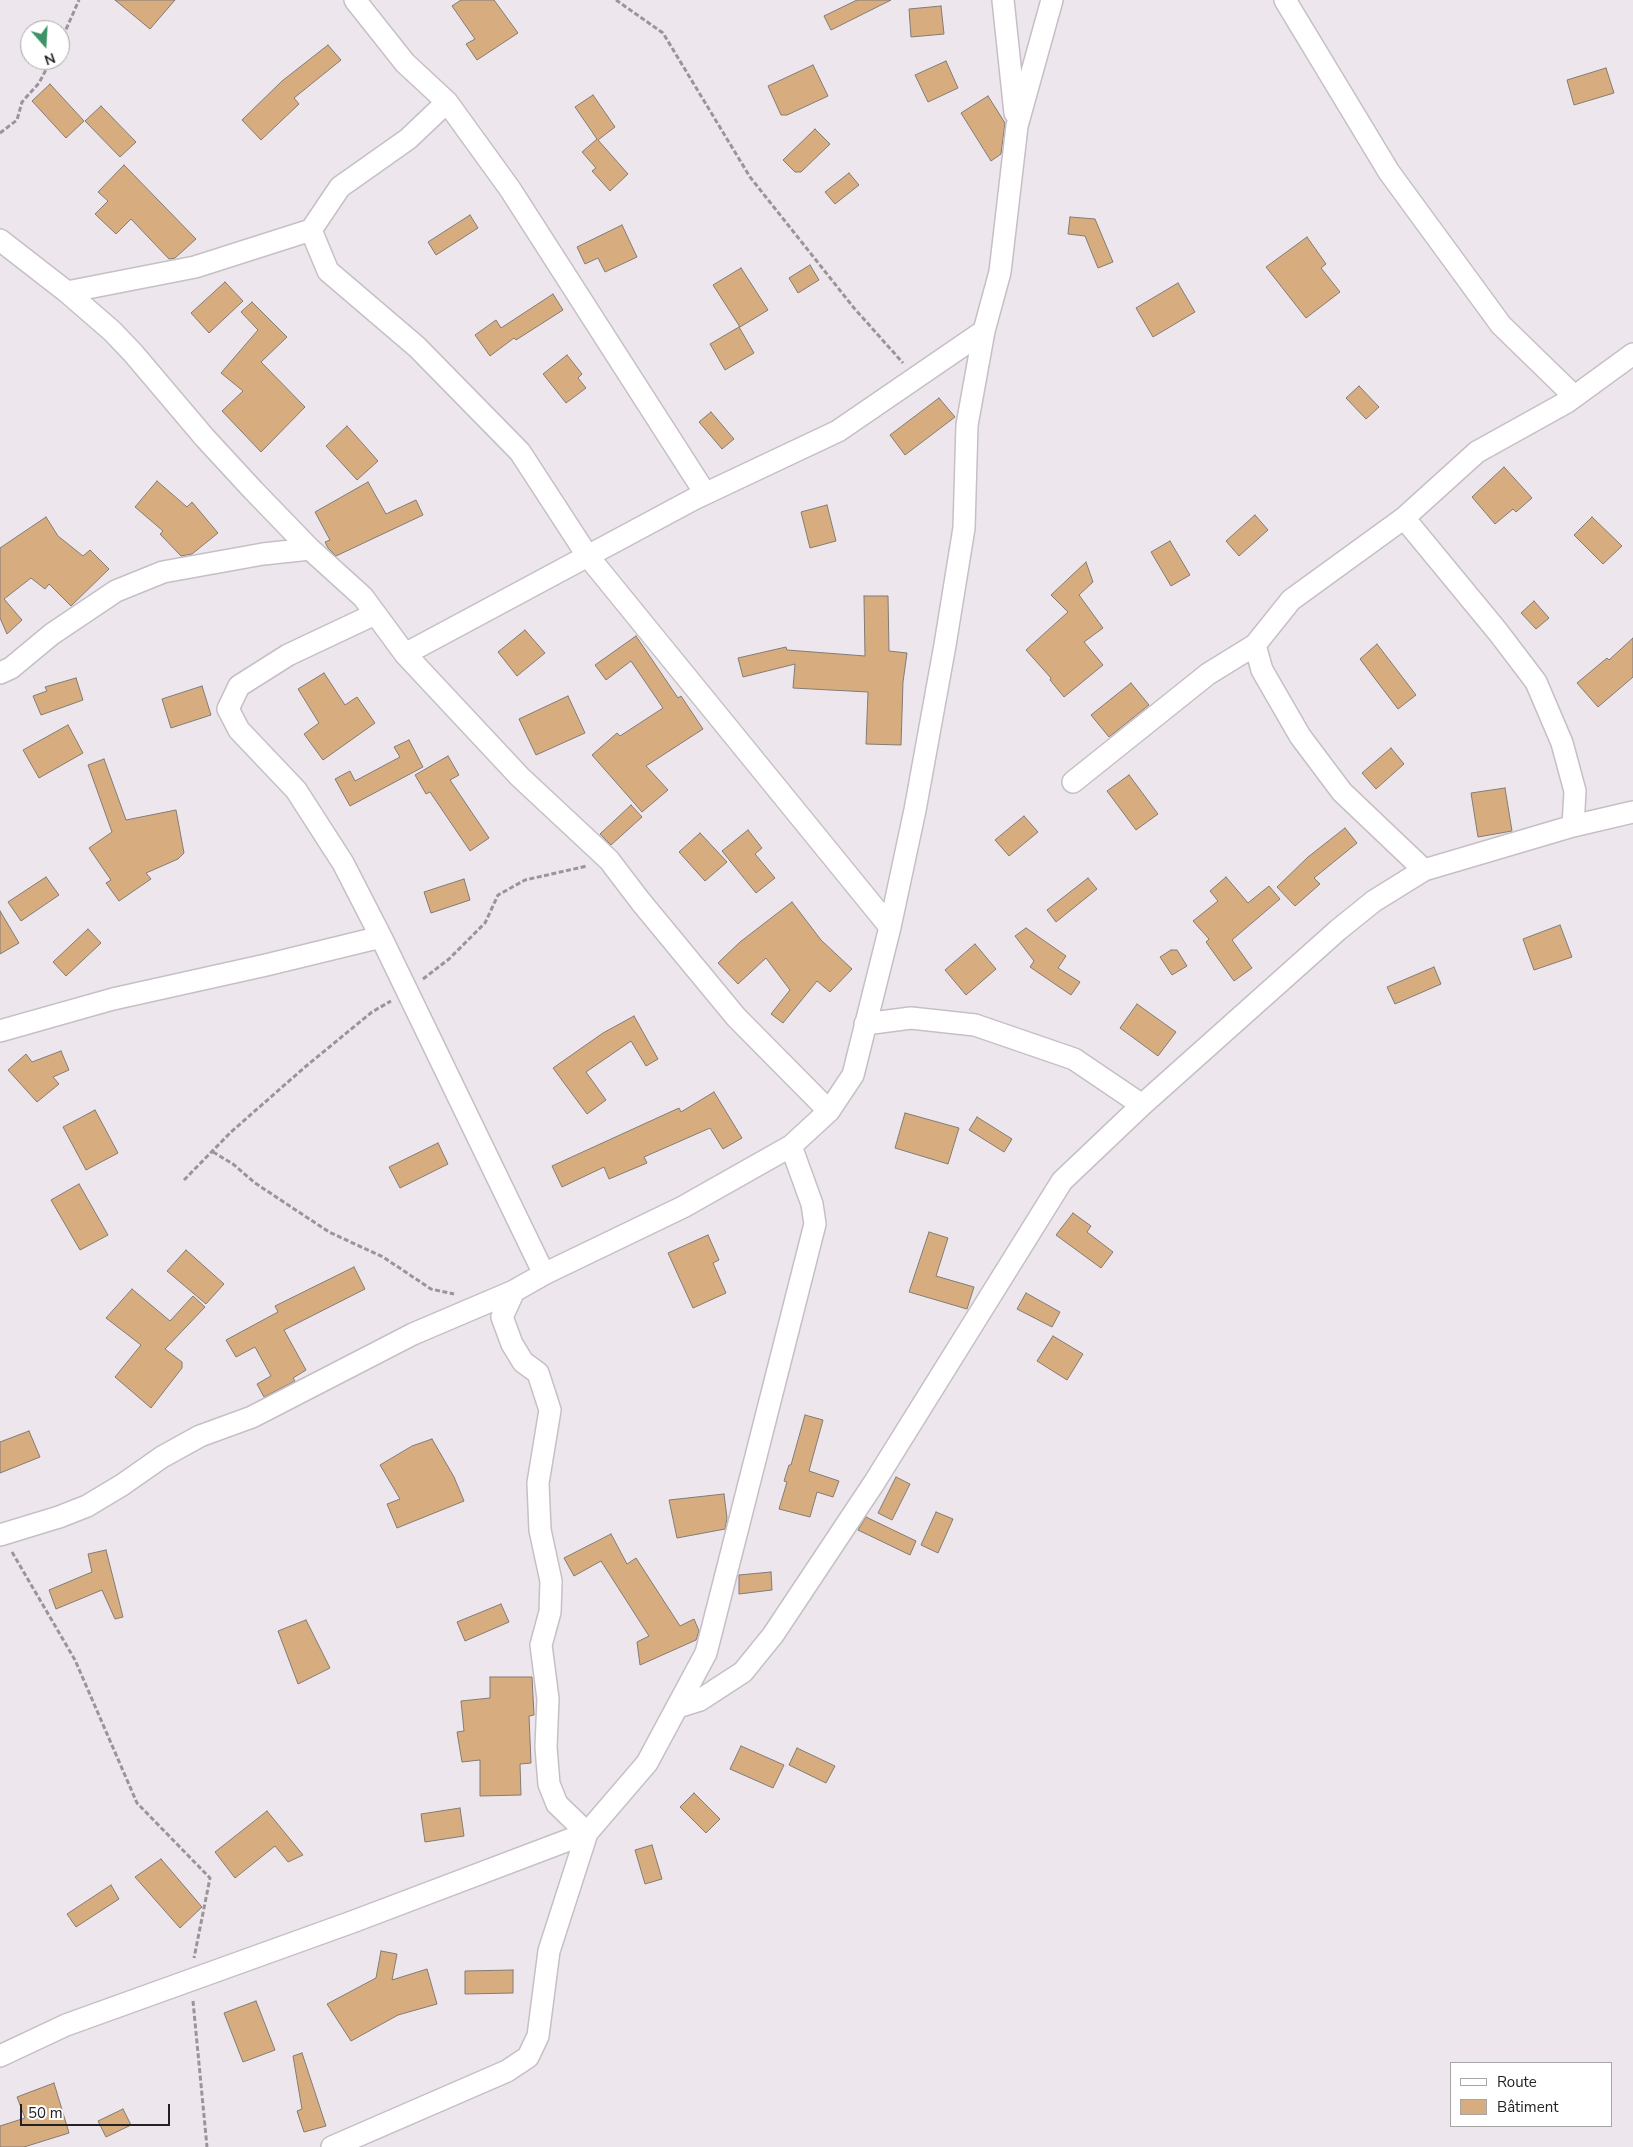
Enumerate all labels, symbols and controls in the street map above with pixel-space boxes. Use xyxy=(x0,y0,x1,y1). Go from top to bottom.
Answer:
north arrow xyxy=(20,20,70,70)
text: N xyxy=(42,48,58,69)
legend xyxy=(1450,2062,1613,2127)
text: Route xyxy=(1497,2072,1537,2092)
scale bar xyxy=(22,2094,172,2126)
text: Bâtiment xyxy=(1497,2097,1558,2117)
text: 50 m xyxy=(28,2103,63,2123)

